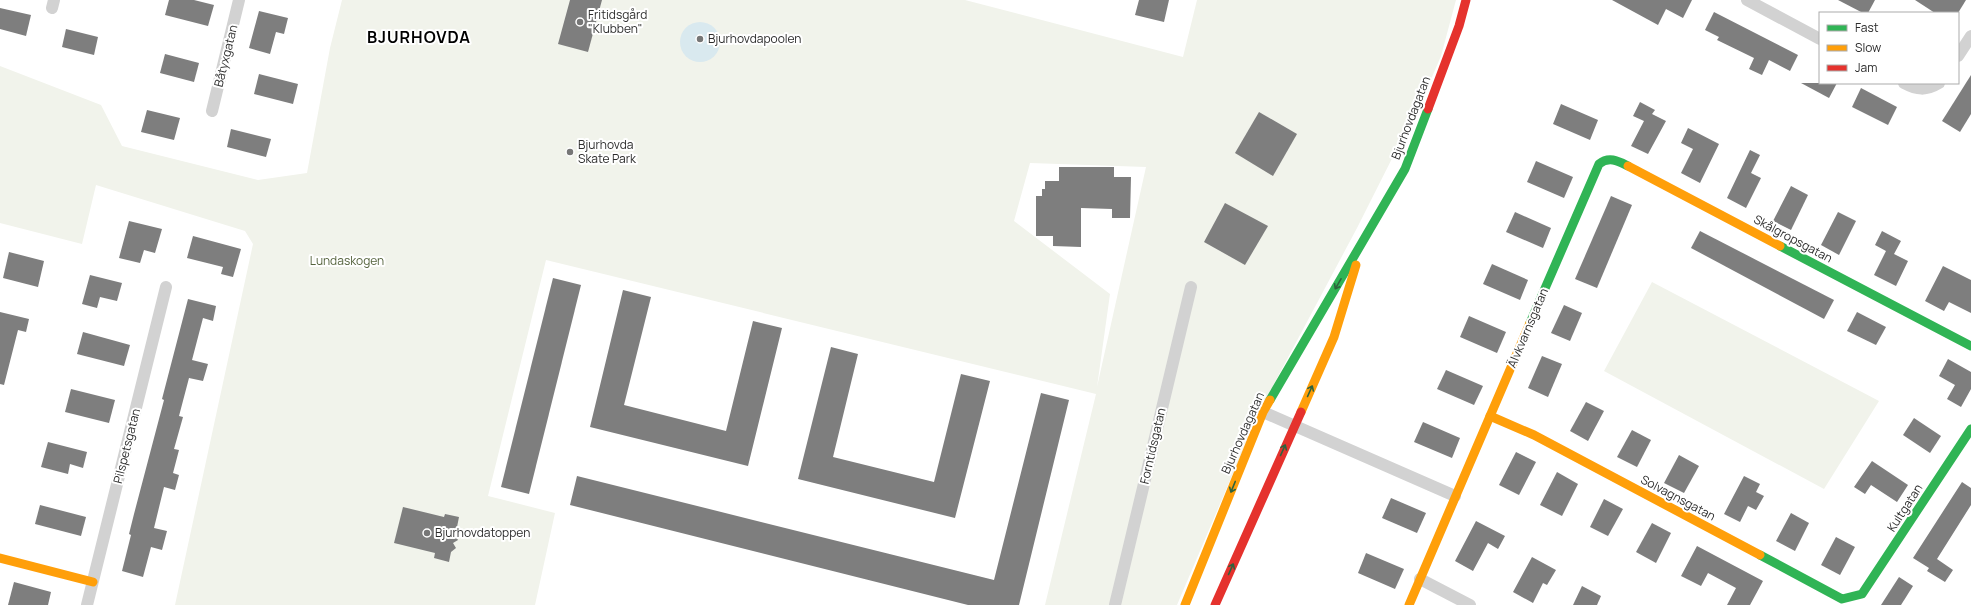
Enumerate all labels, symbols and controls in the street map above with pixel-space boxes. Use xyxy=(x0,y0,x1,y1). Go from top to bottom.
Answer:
place label: Fritidsgård "Klubben" xyxy=(588,6,647,37)
legend xyxy=(1819,12,1959,84)
marker: Fritidsgård "Klubben" xyxy=(575,17,585,27)
text: Fast xyxy=(1855,19,1879,36)
street label: Båtyxgatan xyxy=(210,23,241,89)
district label: BJURHOVDA xyxy=(367,26,471,48)
place label: Bjurhovdapoolen xyxy=(708,30,802,47)
marker: Bjurhovdapoolen xyxy=(695,34,705,44)
text: Slow xyxy=(1855,39,1881,56)
text: Jam xyxy=(1855,59,1877,76)
street label: Bjurhovdagatan xyxy=(1387,74,1434,162)
place label: Bjurhovda Skate Park xyxy=(578,136,637,167)
marker: Bjurhovda Skate Park xyxy=(565,147,575,157)
street label: Skålgropsgatan xyxy=(1751,211,1836,266)
park label: Lundaskogen xyxy=(310,252,384,269)
one-way arrow xyxy=(1333,278,1341,290)
street label: Älvkvarnsgatan xyxy=(1503,285,1552,370)
one-way arrow xyxy=(1307,385,1314,397)
street label: Bjurhovdagatan xyxy=(1217,389,1268,476)
street label: Forntidsgatan xyxy=(1135,406,1170,486)
street label: Pilspetsgatan xyxy=(109,407,144,485)
one-way arrow xyxy=(1280,445,1287,457)
street label: Solvagnsgatan xyxy=(1638,471,1719,524)
one-way arrow xyxy=(1228,480,1236,492)
street label: Kultgatan xyxy=(1883,481,1926,535)
place label: Bjurhovdatoppen xyxy=(435,524,530,541)
marker: Bjurhovdatoppen xyxy=(422,528,432,538)
one-way arrow xyxy=(1228,564,1235,576)

